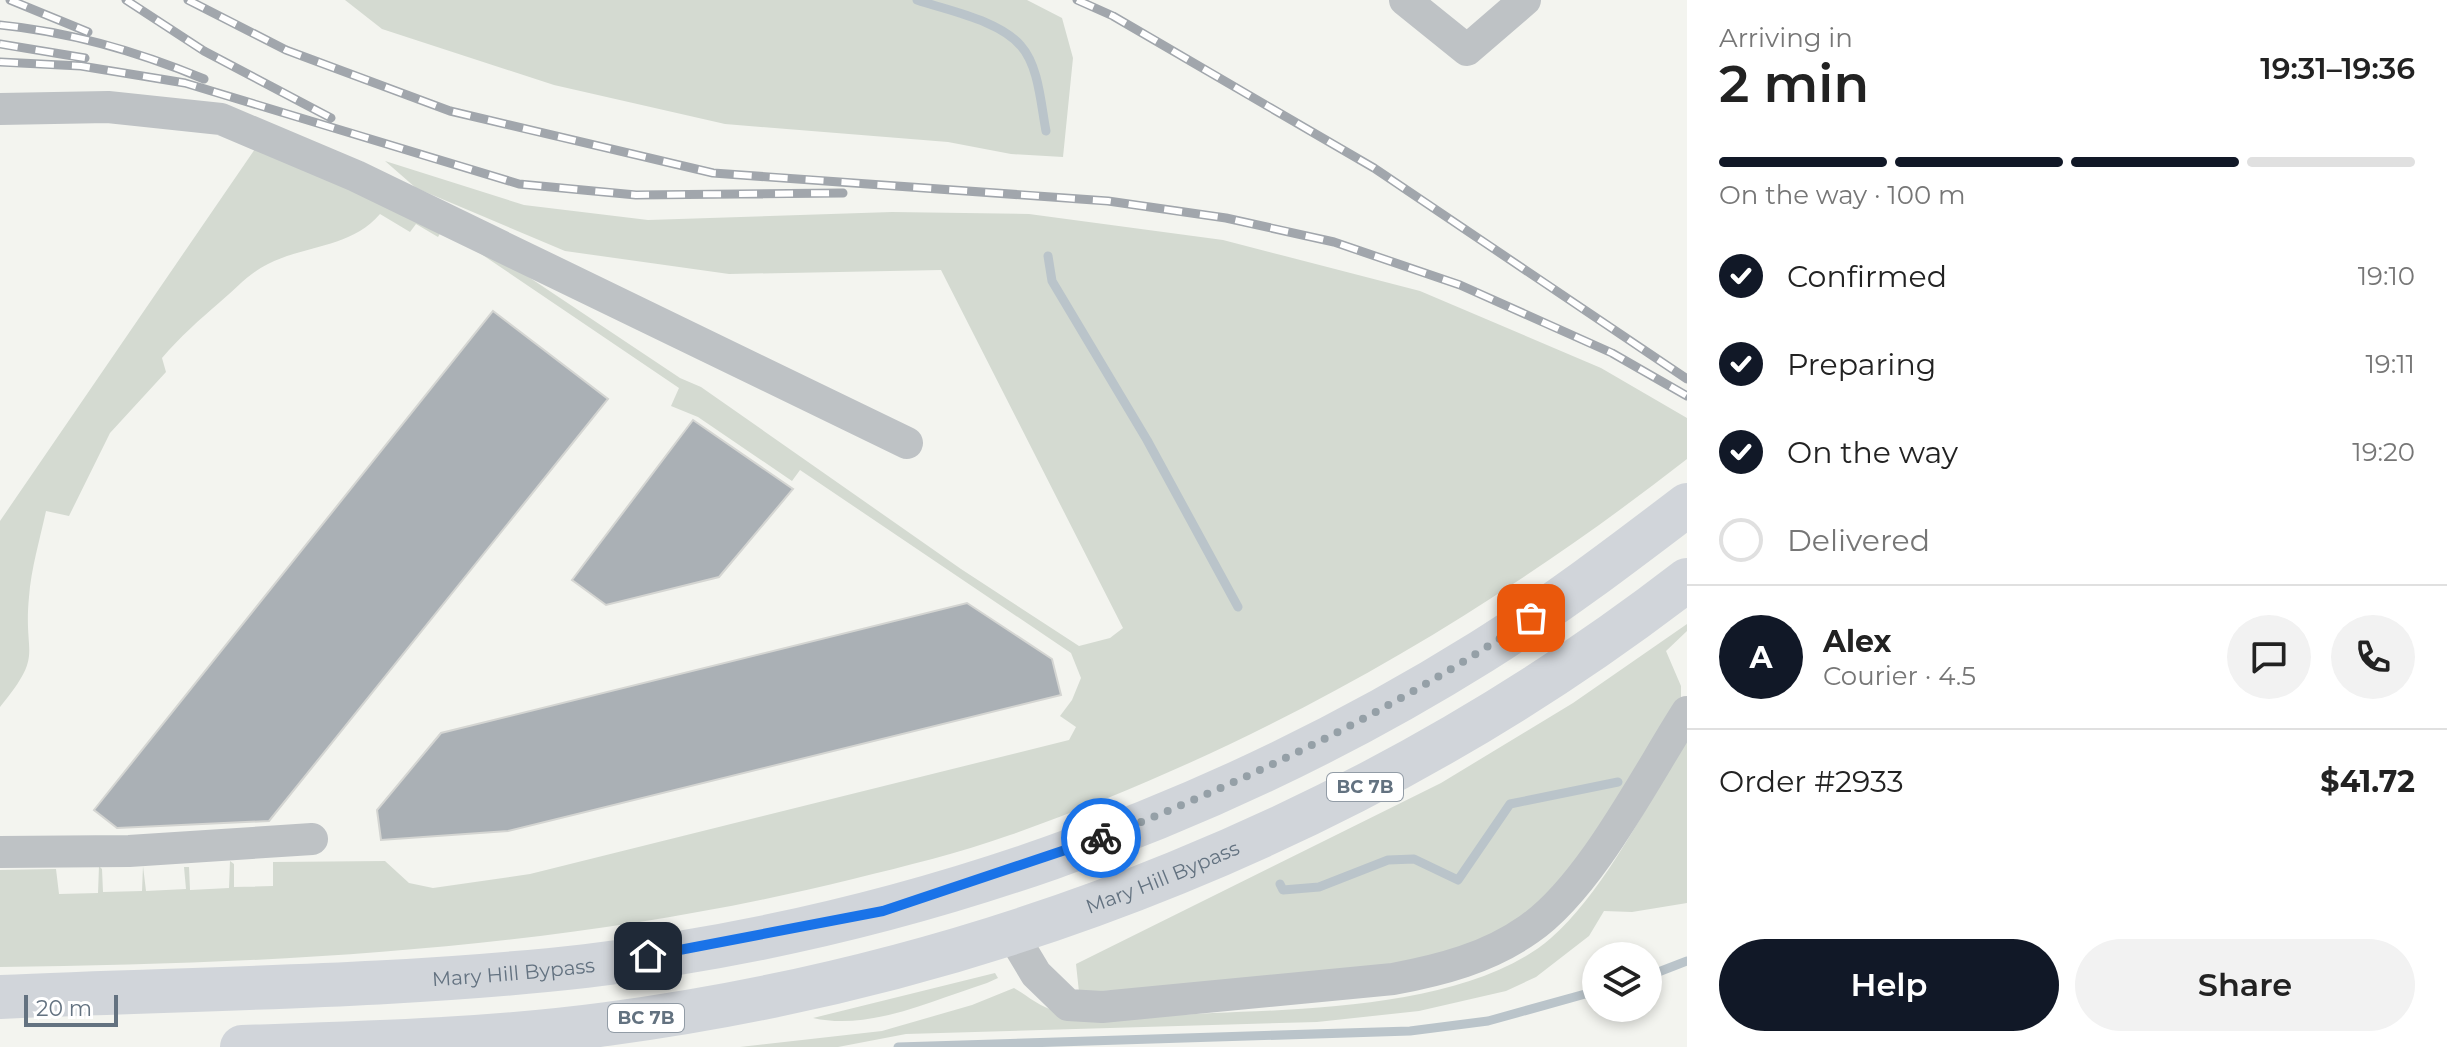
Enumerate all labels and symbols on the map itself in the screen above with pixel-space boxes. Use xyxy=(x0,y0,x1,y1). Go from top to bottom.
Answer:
pin xyxy=(1497,584,1565,652)
road number: BC 7B xyxy=(1327,773,1403,801)
courier xyxy=(1061,798,1141,878)
street label: Mary Hill Bypass xyxy=(1082,835,1243,919)
pin xyxy=(614,922,682,990)
street label: Mary Hill Bypass xyxy=(431,953,596,991)
scale bar xyxy=(24,991,118,1027)
road number: BC 7B xyxy=(608,1004,684,1032)

